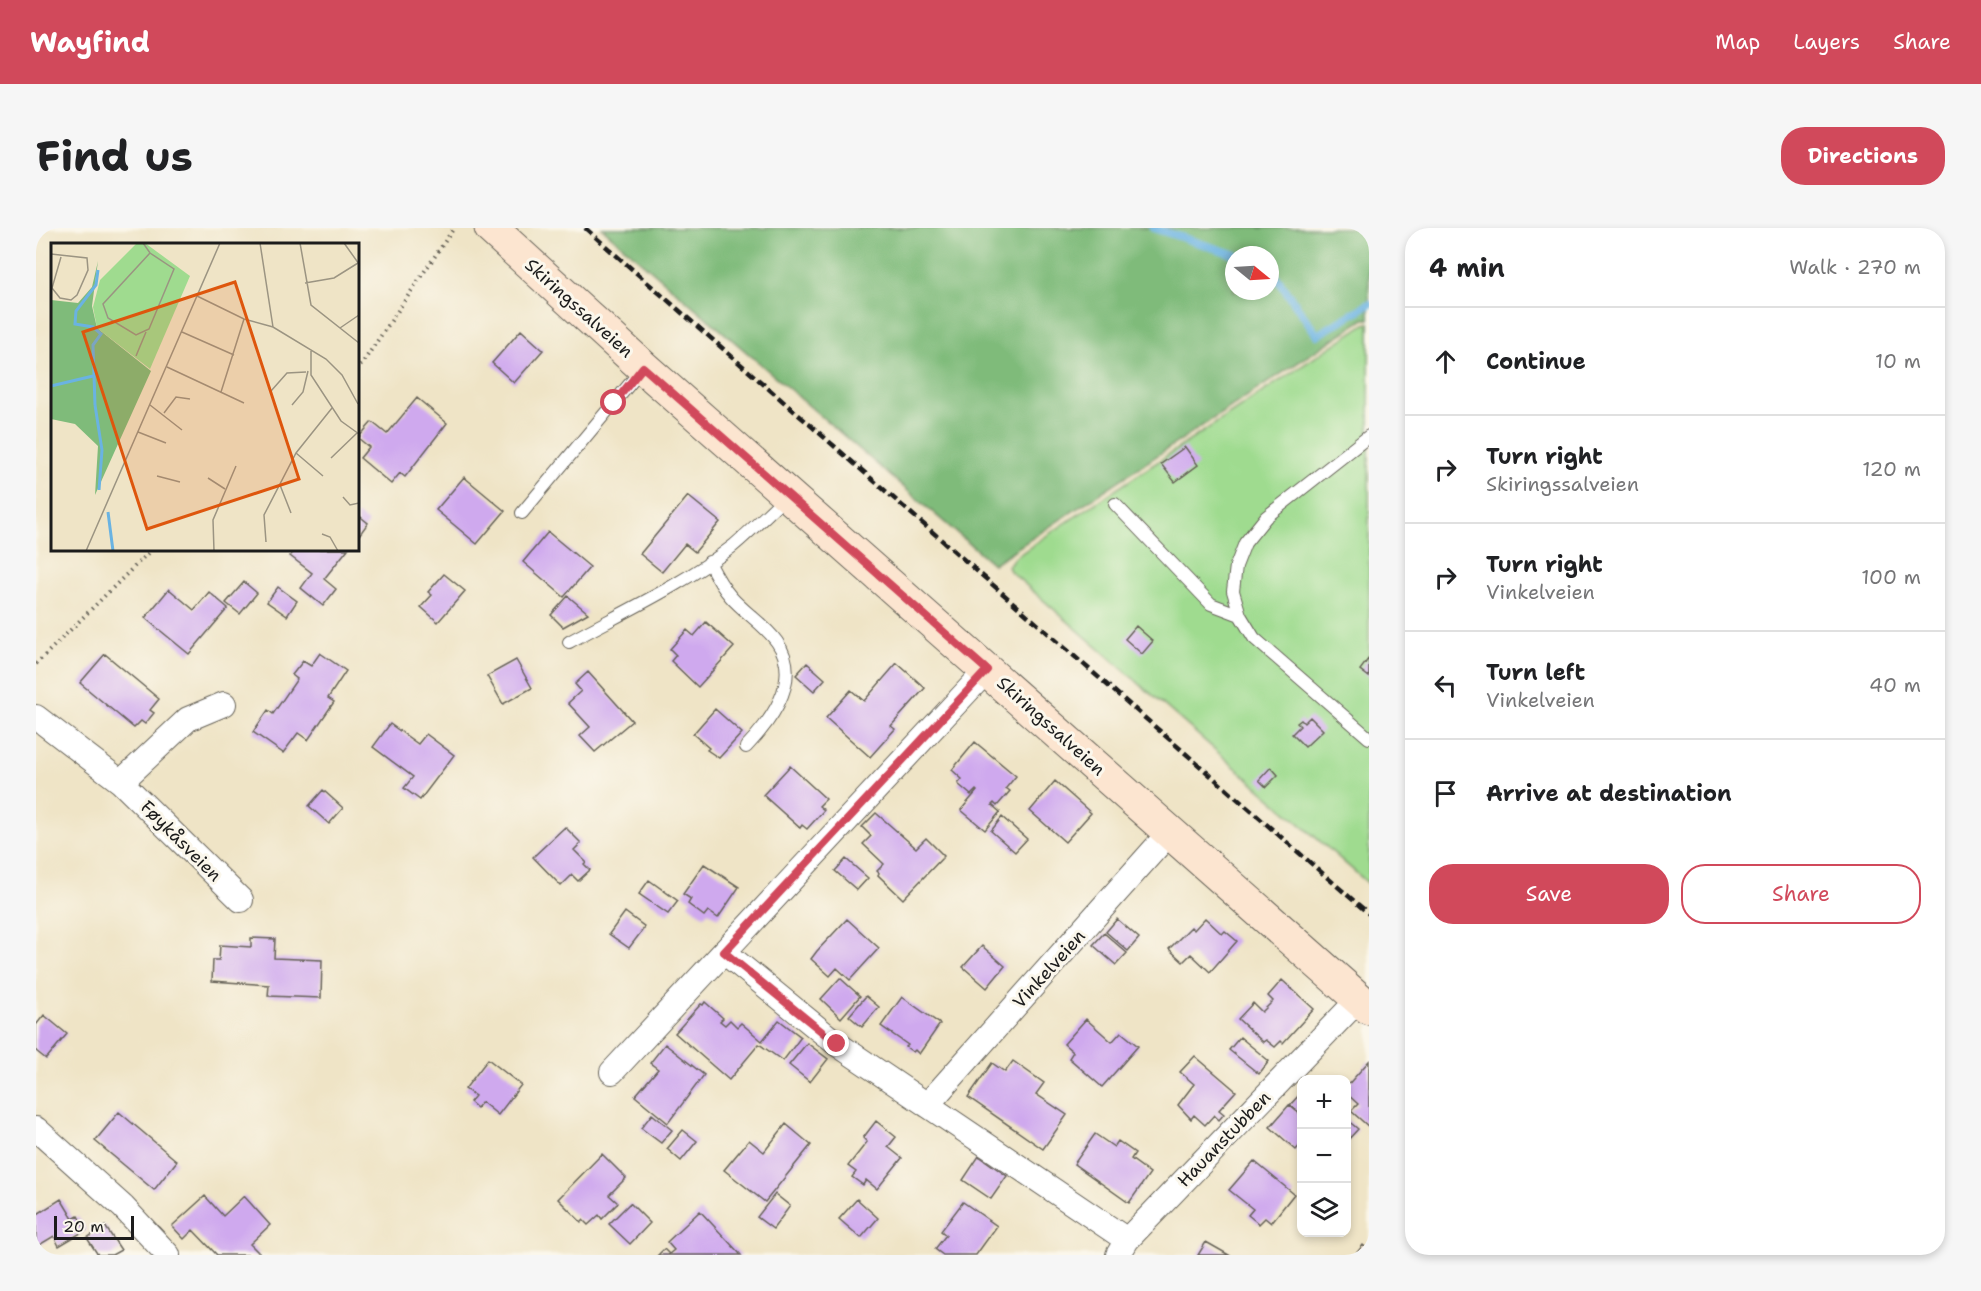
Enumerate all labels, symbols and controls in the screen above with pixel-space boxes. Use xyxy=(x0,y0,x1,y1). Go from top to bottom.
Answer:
text: Wayfind xyxy=(30,23,150,61)
text: Map xyxy=(1715,28,1760,56)
text: Layers xyxy=(1793,28,1860,56)
text: Share xyxy=(1893,28,1951,56)
button: Directions xyxy=(1781,127,1945,185)
text: Find us xyxy=(36,128,193,184)
inset map xyxy=(51,243,358,550)
north arrow xyxy=(1225,246,1279,300)
text: 4 min xyxy=(1429,250,1505,285)
street label: Skiringssalveien xyxy=(520,253,638,363)
text: Walk · 270 m xyxy=(1789,254,1921,280)
icon: ahead xyxy=(1429,345,1462,378)
text: Continue xyxy=(1486,347,1586,376)
text: 10 m xyxy=(1875,348,1921,374)
route start xyxy=(600,389,626,415)
text: Turn right xyxy=(1486,442,1603,471)
icon: right xyxy=(1429,453,1462,486)
text: 120 m xyxy=(1862,456,1921,482)
text: Skiringssalveien xyxy=(1486,471,1639,497)
text: Turn right xyxy=(1486,550,1603,579)
icon: right xyxy=(1429,561,1462,594)
text: 100 m xyxy=(1861,564,1921,590)
text: Vinkelveien xyxy=(1486,579,1595,605)
text: Turn left xyxy=(1486,658,1585,687)
icon: left xyxy=(1429,669,1462,702)
street label: Skiringssalveien xyxy=(992,671,1110,781)
text: 40 m xyxy=(1869,672,1921,698)
text: Vinkelveien xyxy=(1486,687,1595,713)
icon: arrive xyxy=(1429,777,1462,810)
text: Arrive at destination xyxy=(1486,779,1732,808)
street label: Føykåsveien xyxy=(135,795,227,887)
button: Save xyxy=(1429,864,1669,924)
button: Share xyxy=(1681,864,1921,924)
street label: Vinkelveien xyxy=(1007,925,1091,1013)
route end xyxy=(823,1030,849,1056)
map controls xyxy=(1297,1075,1351,1237)
button: + xyxy=(1297,1075,1351,1129)
street label: Hauanstubben xyxy=(1172,1086,1276,1192)
button: − xyxy=(1297,1129,1351,1183)
button: layers xyxy=(1297,1183,1351,1237)
scale bar xyxy=(54,1213,134,1240)
text: 20 m xyxy=(63,1216,104,1237)

